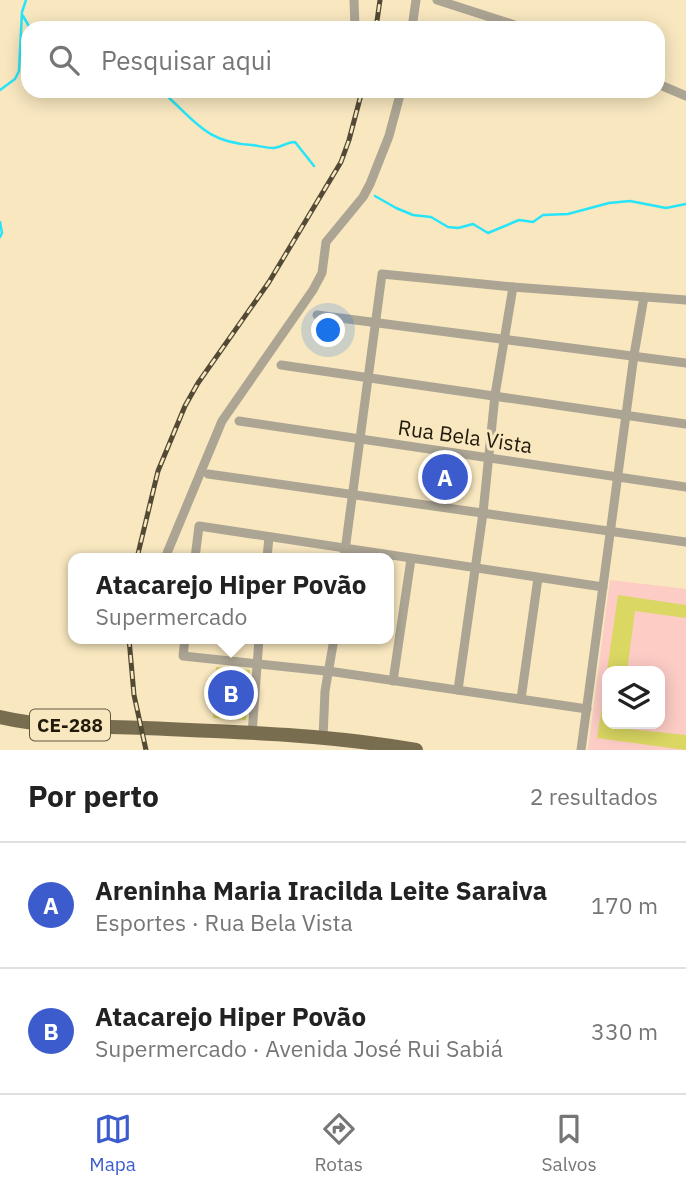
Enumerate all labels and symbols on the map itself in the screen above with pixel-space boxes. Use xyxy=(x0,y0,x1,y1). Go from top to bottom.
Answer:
your location xyxy=(311,313,345,347)
street label: Rua Bela Vista xyxy=(396,413,534,459)
pin: A xyxy=(422,451,468,503)
pin: B xyxy=(208,667,254,719)
road number: CE-288 xyxy=(30,710,110,740)

